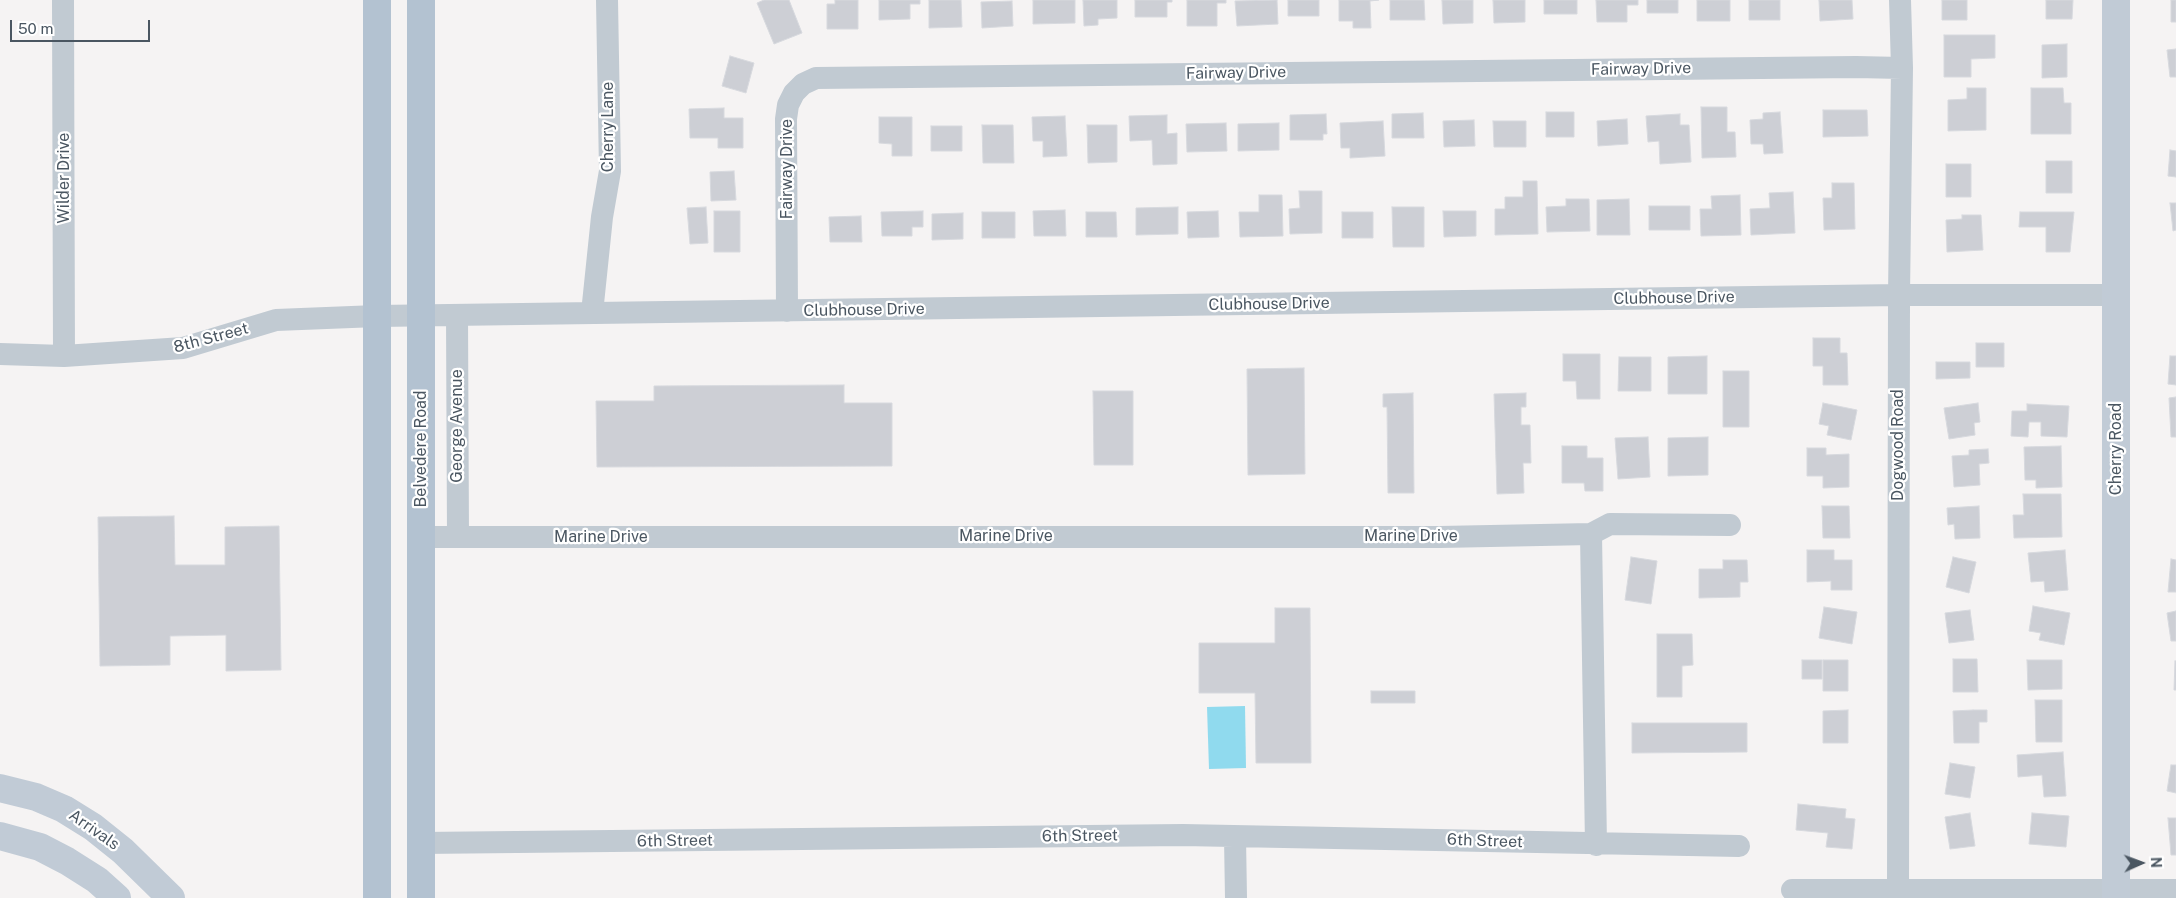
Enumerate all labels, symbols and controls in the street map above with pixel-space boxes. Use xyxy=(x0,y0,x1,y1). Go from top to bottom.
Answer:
scale bar xyxy=(12,10,152,42)
text: 50 m xyxy=(18,20,53,37)
street label: Fairway Drive xyxy=(1591,59,1691,79)
street label: Fairway Drive xyxy=(1186,63,1286,83)
street label: Cherry Lane xyxy=(598,82,618,172)
street label: Fairway Drive xyxy=(777,119,797,219)
street label: Wilder Drive xyxy=(54,133,74,223)
street label: Clubhouse Drive xyxy=(1613,287,1735,309)
street label: Clubhouse Drive xyxy=(1208,293,1330,315)
street label: Clubhouse Drive xyxy=(803,299,925,321)
street label: 8th Street xyxy=(172,319,250,357)
street label: George Avenue xyxy=(447,369,467,483)
street label: Dogwood Road xyxy=(1888,389,1908,501)
street label: Belvedere Road xyxy=(411,391,431,507)
street label: Cherry Road xyxy=(2106,403,2126,495)
street label: Marine Drive xyxy=(959,526,1053,546)
street label: Marine Drive xyxy=(1364,526,1458,546)
street label: Marine Drive xyxy=(554,527,648,547)
street label: Arrivals xyxy=(65,806,123,854)
street label: 6th Street xyxy=(1042,826,1118,846)
street label: 6th Street xyxy=(1447,830,1523,852)
street label: 6th Street xyxy=(637,831,713,851)
north arrow xyxy=(2116,838,2166,888)
text: N xyxy=(2148,857,2164,868)

